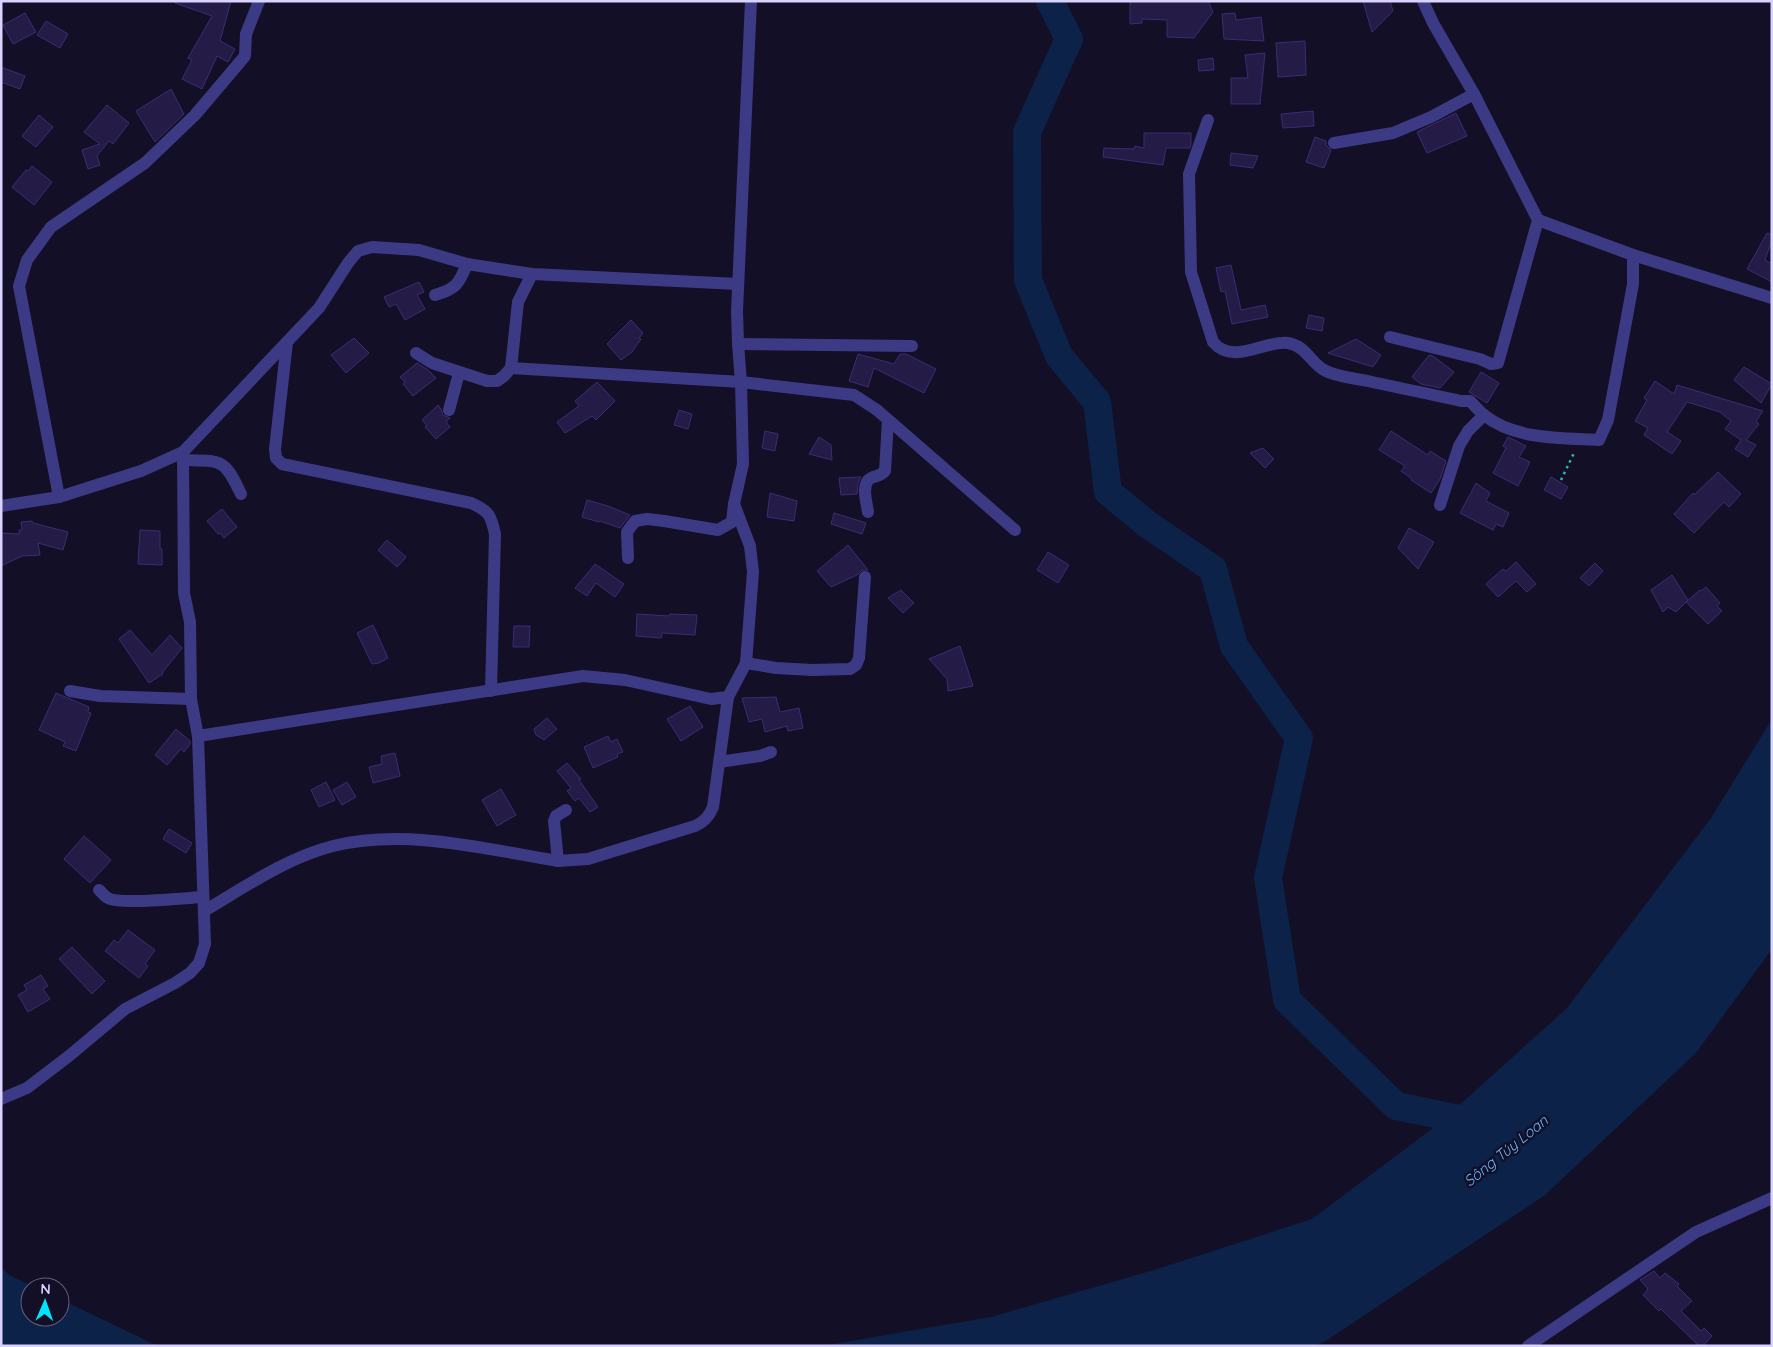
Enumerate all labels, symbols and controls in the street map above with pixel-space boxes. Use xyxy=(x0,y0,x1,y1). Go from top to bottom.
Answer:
water label: Sông Túy Loan xyxy=(1460,1111,1552,1190)
north arrow xyxy=(20,1277,70,1327)
text: N xyxy=(40,1280,51,1298)

